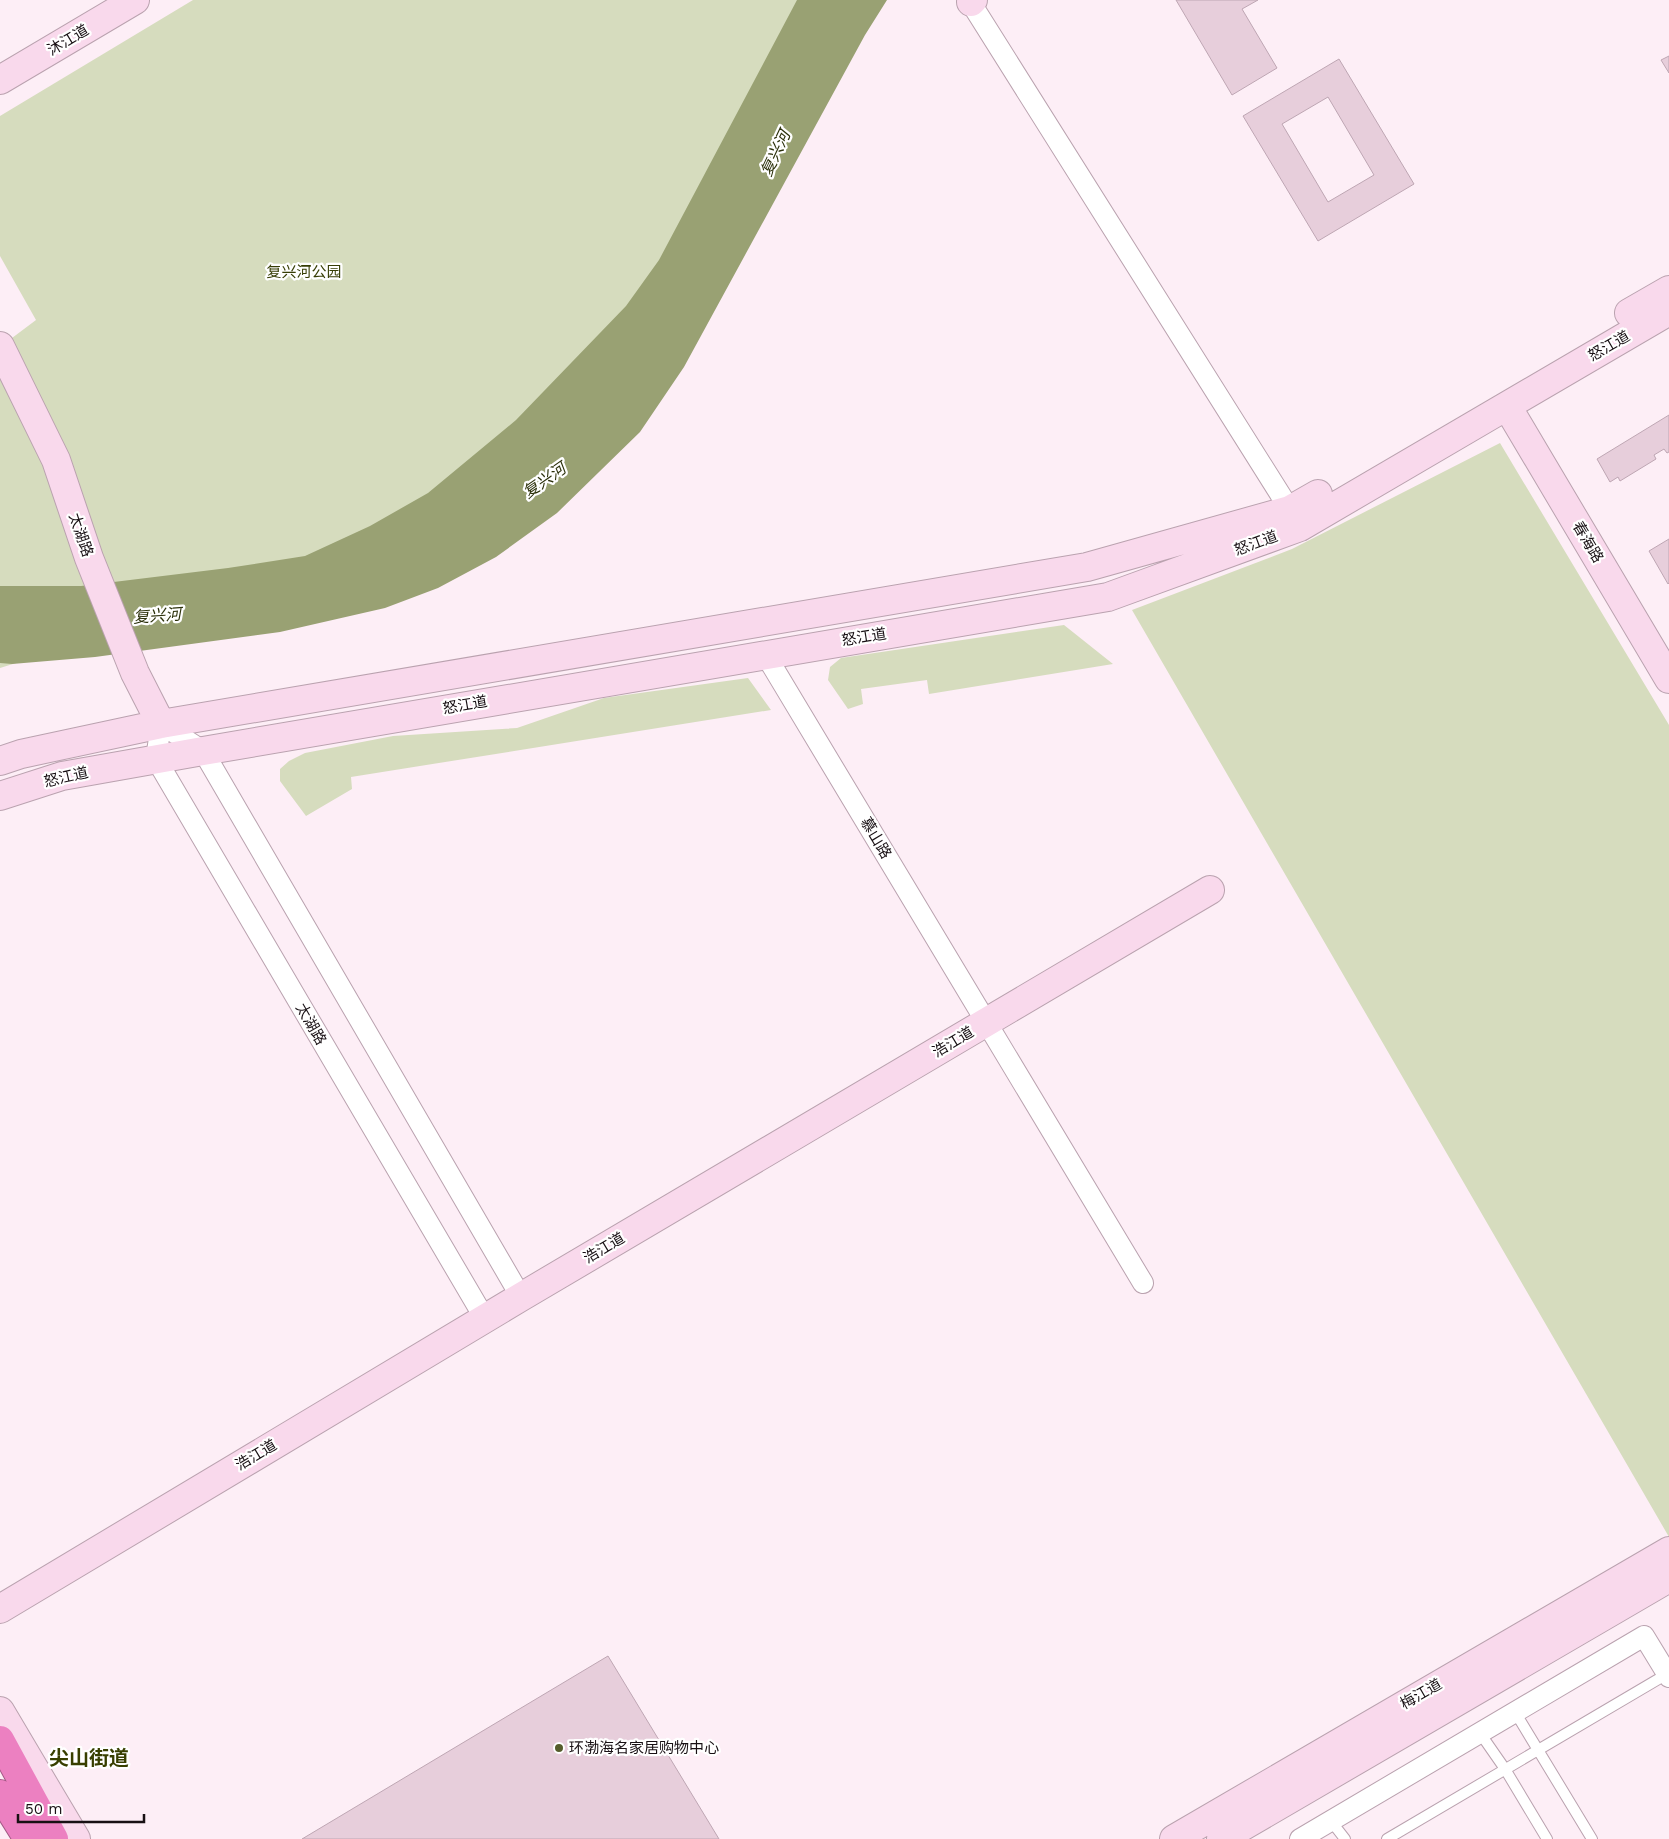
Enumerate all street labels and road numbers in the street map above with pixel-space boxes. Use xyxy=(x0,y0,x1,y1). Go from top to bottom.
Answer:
street label: 沐江道 xyxy=(44,21,92,59)
street label: 怒江道 xyxy=(1585,327,1633,365)
street label: 太湖路 xyxy=(65,511,97,559)
street label: 春海路 xyxy=(1569,518,1607,566)
street label: 怒江道 xyxy=(1232,527,1280,559)
street label: 怒江道 xyxy=(840,625,888,649)
street label: 怒江道 xyxy=(441,692,489,718)
street label: 怒江道 xyxy=(42,763,90,791)
street label: 慕山路 xyxy=(857,814,895,862)
street label: 太湖路 xyxy=(292,1000,330,1048)
street label: 浩江道 xyxy=(929,1023,977,1061)
street label: 浩江道 xyxy=(580,1229,628,1267)
street label: 浩江道 xyxy=(232,1436,280,1474)
street label: 梅江道 xyxy=(1397,1675,1445,1713)

